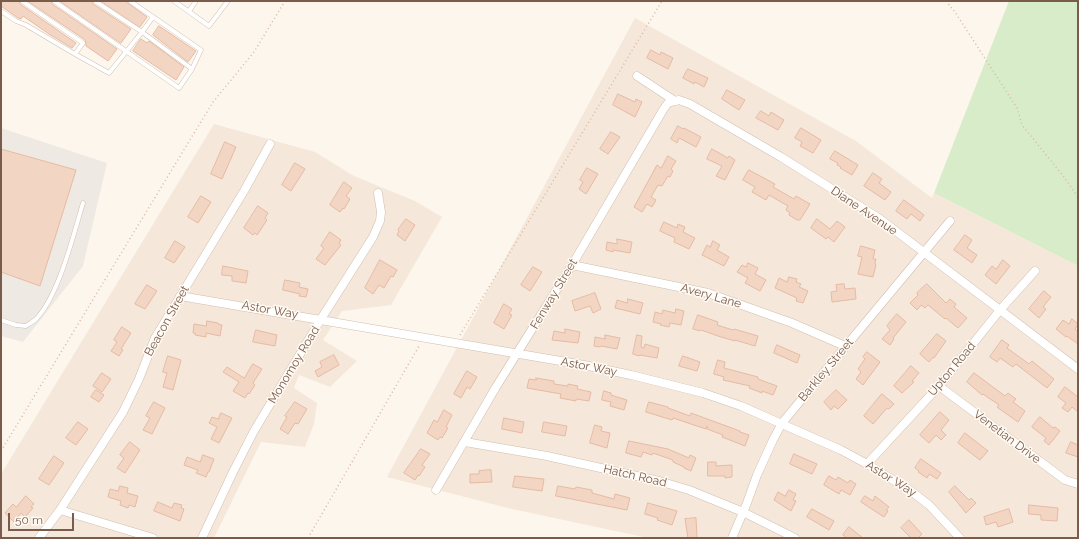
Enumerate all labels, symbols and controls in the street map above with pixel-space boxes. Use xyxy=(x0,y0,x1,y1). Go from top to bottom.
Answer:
street label: Diane Avenue xyxy=(828,184,900,238)
street label: Fenway Street xyxy=(527,256,581,332)
street label: Avery Lane xyxy=(679,280,743,312)
street label: Beacon Street xyxy=(142,283,192,359)
street label: Astor Way xyxy=(241,298,299,322)
street label: Monomoy Road xyxy=(265,324,323,406)
street label: Barkley Street xyxy=(795,335,857,405)
street label: Upton Road xyxy=(925,339,979,399)
street label: Astor Way xyxy=(560,355,618,379)
street label: Venetian Drive xyxy=(971,407,1043,467)
street label: Astor Way xyxy=(863,458,919,500)
street label: Hatch Road xyxy=(602,462,668,490)
scale bar xyxy=(10,505,76,531)
text: 50 m xyxy=(15,513,43,527)

